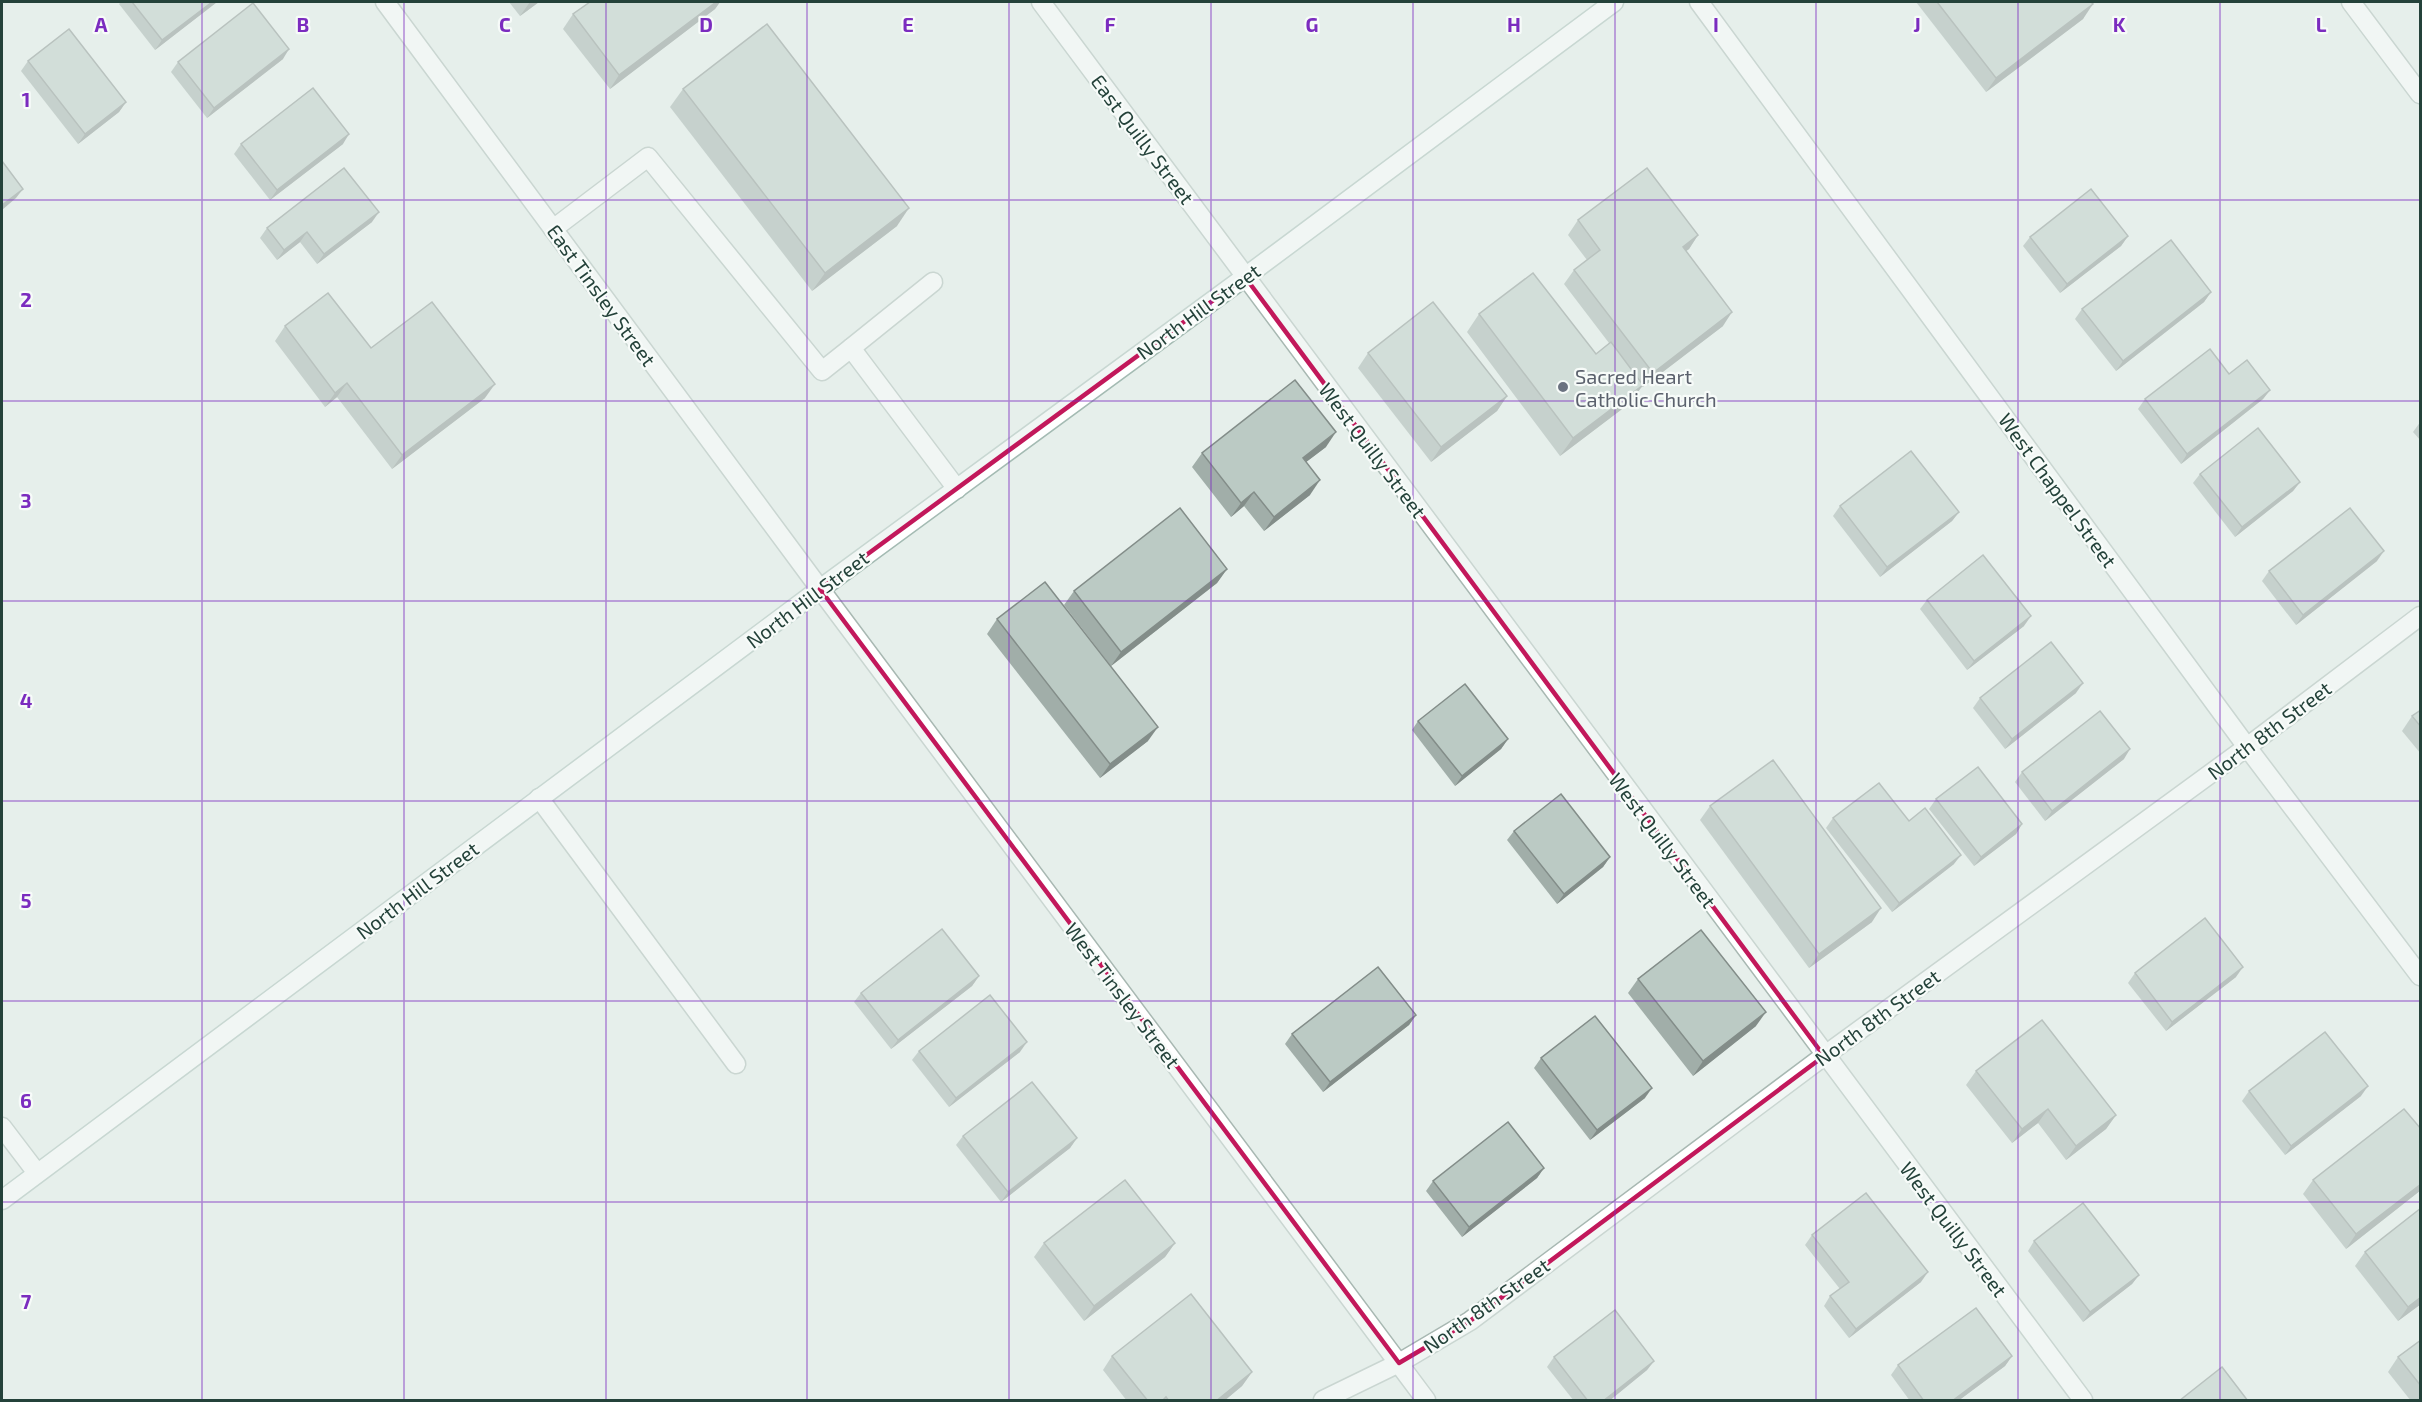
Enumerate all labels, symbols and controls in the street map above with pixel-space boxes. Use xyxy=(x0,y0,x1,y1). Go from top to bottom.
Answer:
text: A xyxy=(94,12,108,36)
text: B xyxy=(297,12,309,36)
text: C xyxy=(499,12,511,36)
text: D xyxy=(699,12,713,36)
text: E xyxy=(902,12,914,36)
text: F xyxy=(1104,12,1116,36)
text: G xyxy=(1306,12,1318,36)
text: H xyxy=(1507,12,1521,36)
text: I xyxy=(1713,12,1719,36)
text: J xyxy=(1913,12,1921,36)
text: K xyxy=(2113,12,2126,36)
text: L xyxy=(2316,12,2327,36)
street label: East Quilly Street xyxy=(1087,70,1200,209)
text: 1 xyxy=(22,87,30,111)
street label: East Tinsley Street xyxy=(543,220,662,371)
street label: North Hill Street xyxy=(1132,258,1265,364)
text: 2 xyxy=(20,287,32,311)
place label: Sacred Heart Catholic Church xyxy=(1575,364,1717,411)
street label: West Quilly Street xyxy=(1314,378,1432,523)
marker: Sacred Heart Catholic Church xyxy=(1556,380,1570,394)
street label: West Chappel Street xyxy=(1994,408,2122,572)
text: 3 xyxy=(20,488,32,512)
street label: North Hill Street xyxy=(741,545,873,653)
street label: North 8th Street xyxy=(2202,675,2336,784)
text: 4 xyxy=(20,688,33,712)
street label: West Quilly Street xyxy=(1604,768,1722,913)
street label: North Hill Street xyxy=(351,836,483,944)
text: 5 xyxy=(20,888,32,912)
street label: West Tinsley Street xyxy=(1060,917,1186,1073)
street label: North 8th Street xyxy=(1810,963,1944,1070)
text: 6 xyxy=(20,1088,32,1112)
street label: West Quilly Street xyxy=(1895,1157,2013,1302)
street label: North 8th Street xyxy=(1418,1252,1554,1357)
text: 7 xyxy=(21,1289,32,1313)

